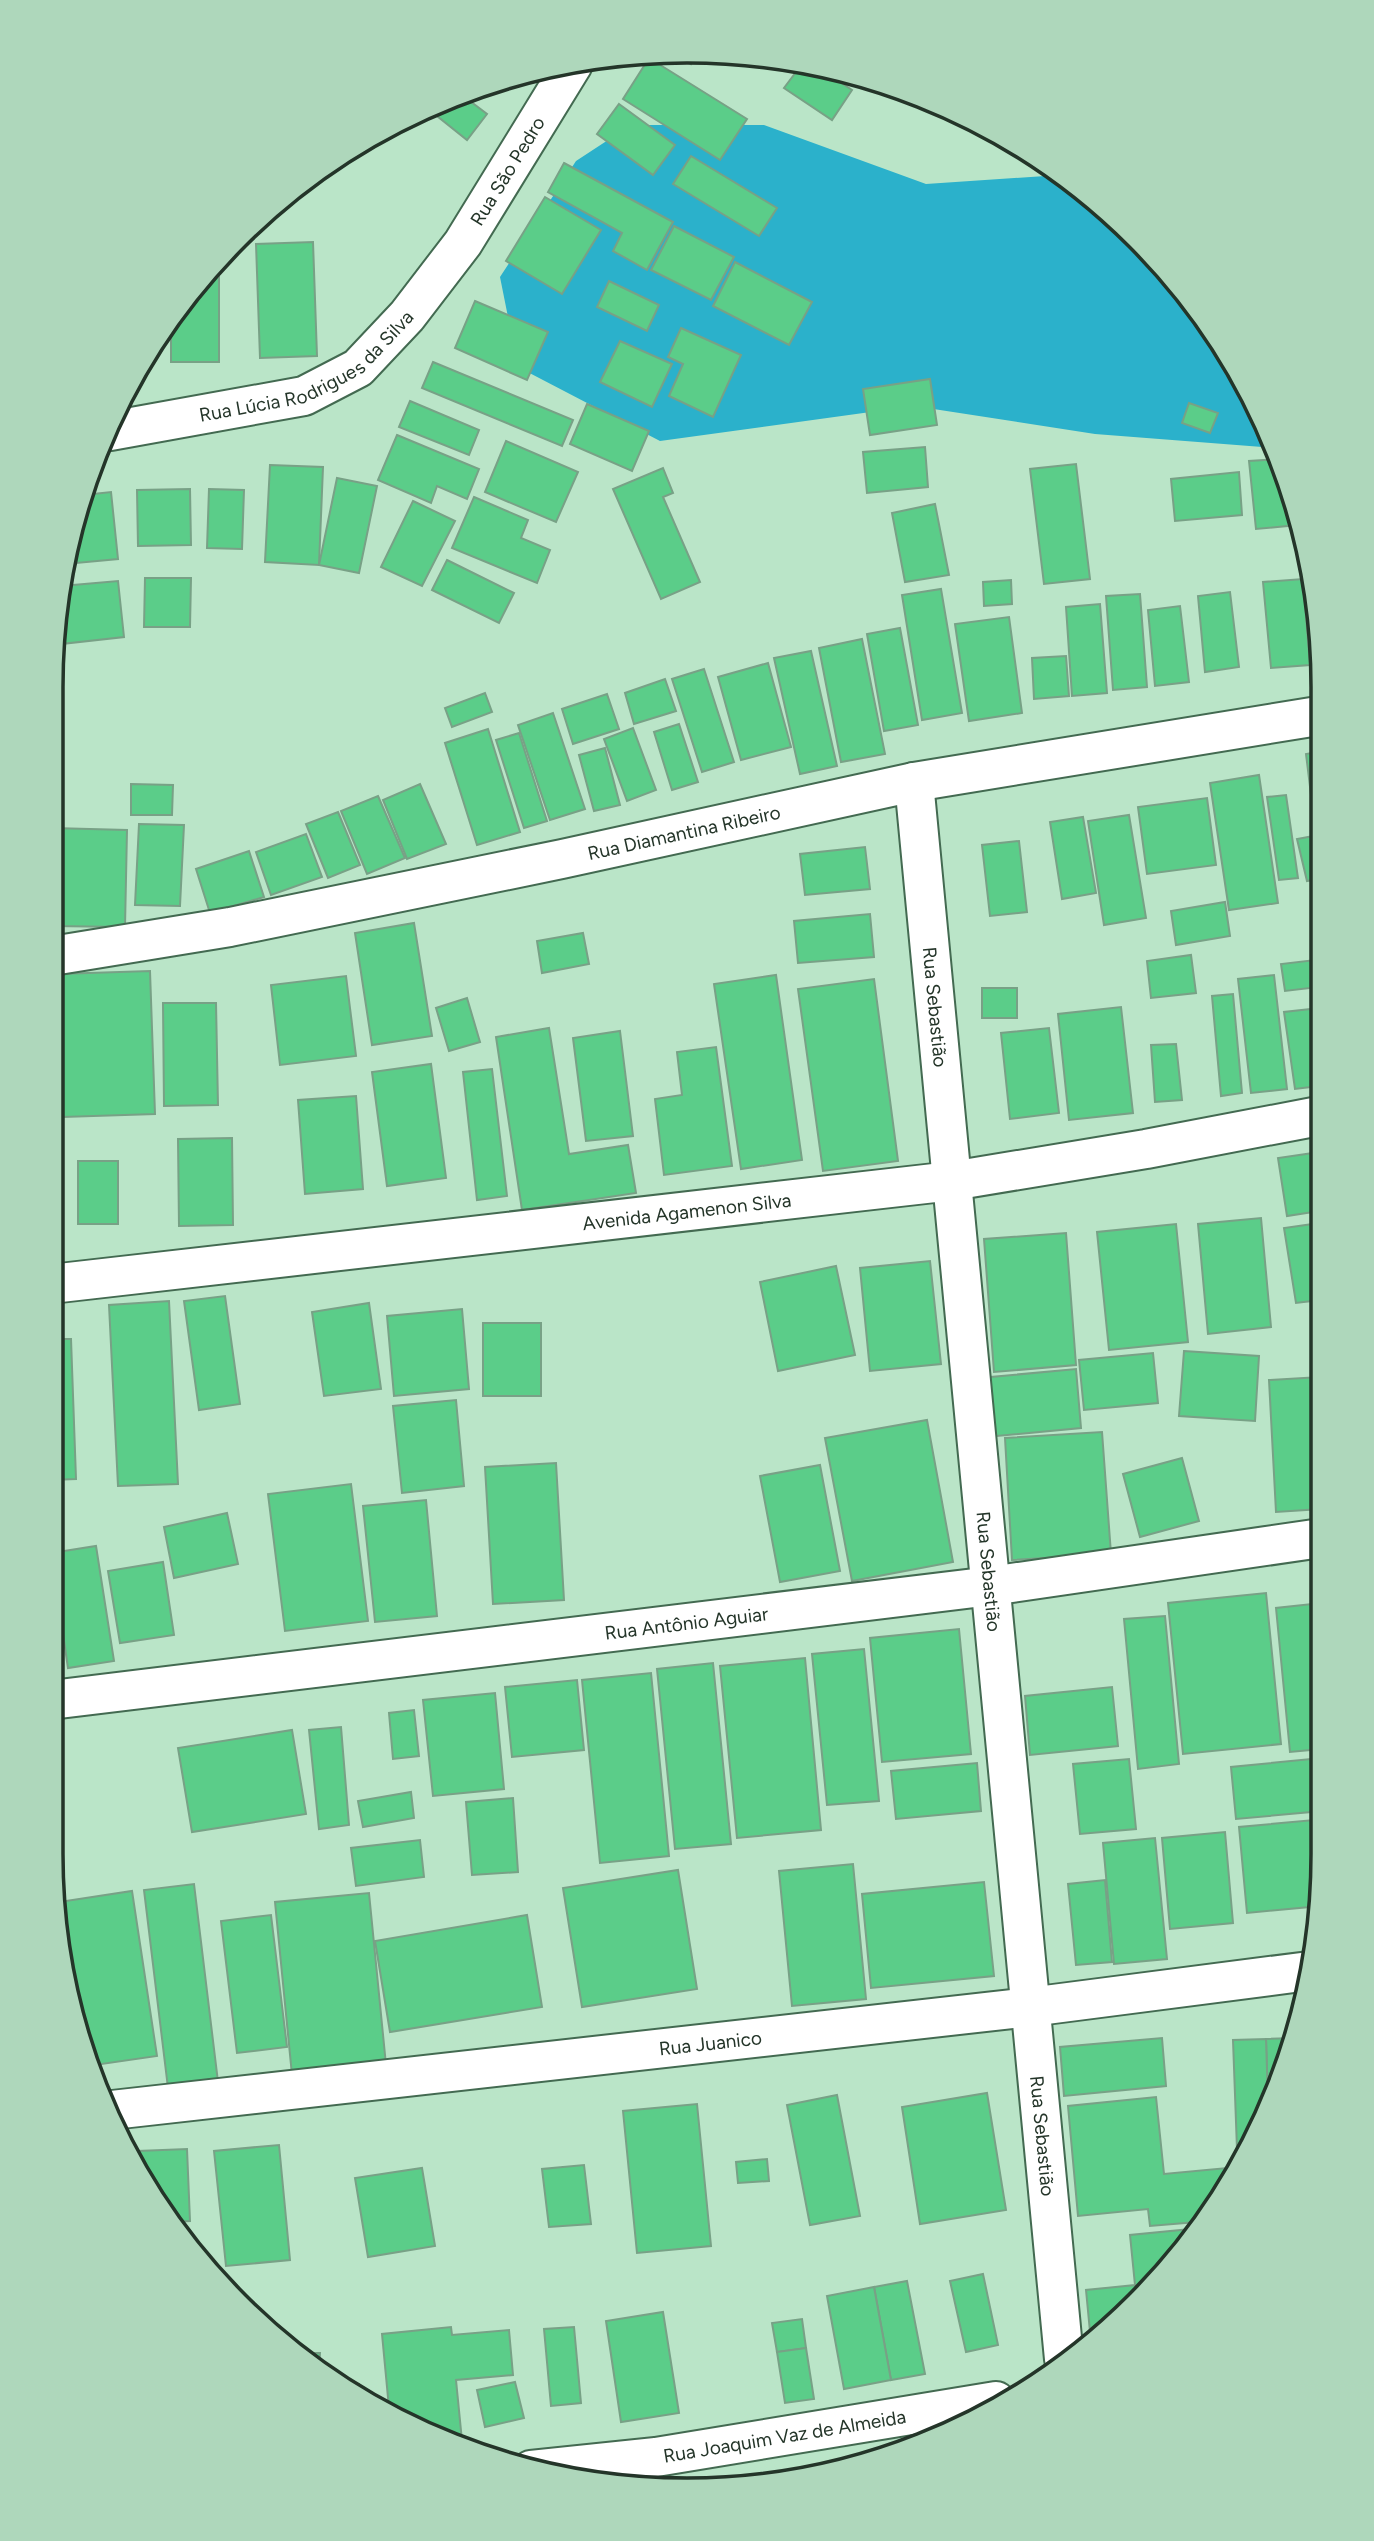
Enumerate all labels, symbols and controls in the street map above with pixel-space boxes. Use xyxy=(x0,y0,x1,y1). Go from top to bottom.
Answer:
street label: Rua São Pedro xyxy=(466,112,550,230)
street label: Rua Lúcia Rodrigues da Silva xyxy=(197,306,418,427)
street label: Rua Diamantina Ribeiro xyxy=(585,801,783,865)
street label: Rua Sebastião xyxy=(918,946,952,1068)
street label: Avenida Agamenon Silva xyxy=(581,1188,793,1235)
street label: Rua Sebastião xyxy=(971,1510,1006,1633)
street label: Rua Antônio Aguiar xyxy=(603,1602,770,1645)
street label: Rua Juanico xyxy=(658,2026,763,2061)
street label: Rua Sebastião xyxy=(1025,2075,1059,2197)
street label: Rua Joaquim Vaz de Almeida xyxy=(662,2405,908,2468)

